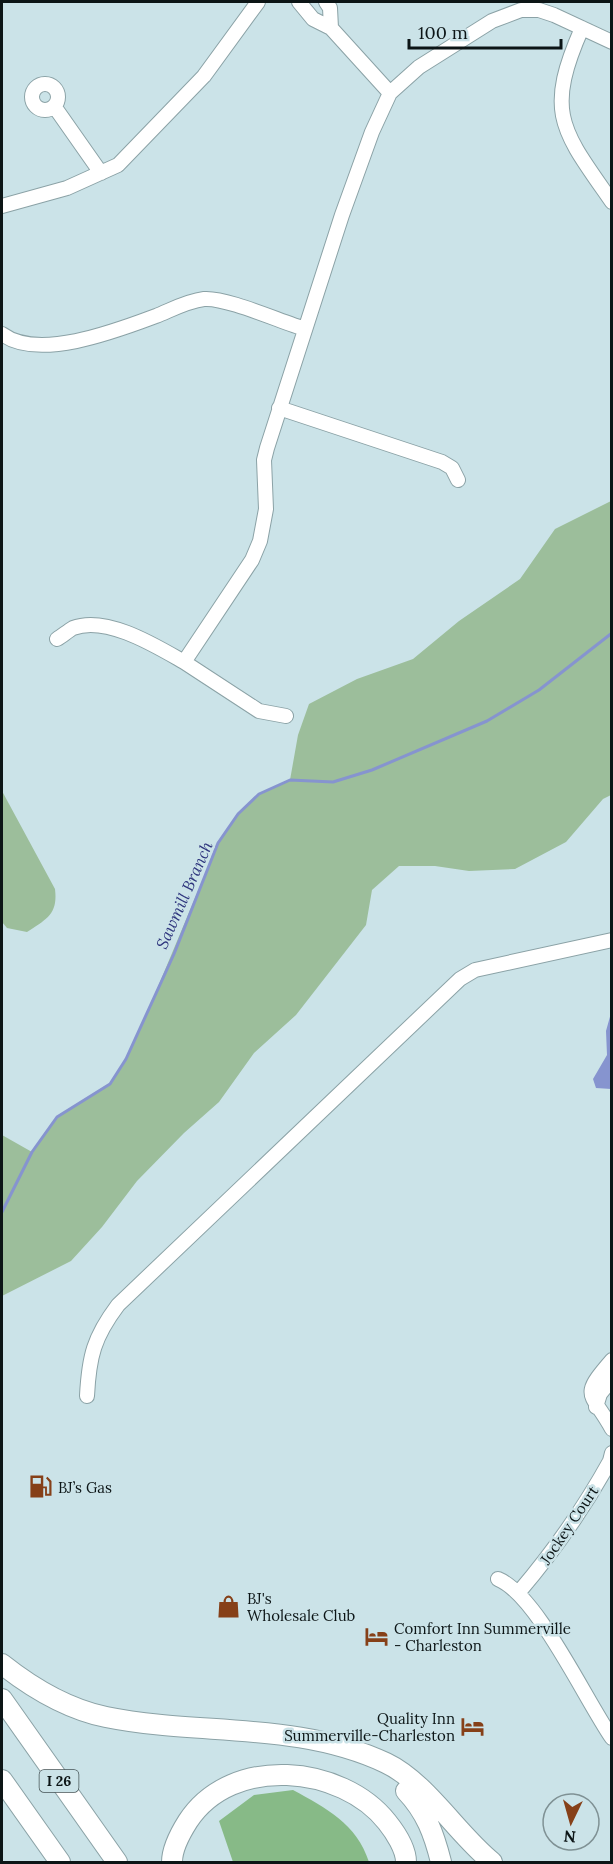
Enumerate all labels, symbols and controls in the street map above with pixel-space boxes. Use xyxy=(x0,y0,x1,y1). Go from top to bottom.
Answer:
scale bar xyxy=(409,12,560,50)
text: 100 m xyxy=(418,21,468,44)
water label: Sawmill Branch xyxy=(151,838,217,952)
fuel station icon: BJ’s Gas xyxy=(27,1474,53,1500)
place label: BJ’s Gas xyxy=(58,1478,112,1497)
street label: Jockey Court xyxy=(535,1482,602,1569)
place label: BJ's Wholesale Club xyxy=(247,1589,356,1625)
shop icon: BJ's Wholesale Club xyxy=(216,1594,242,1620)
place label: Comfort Inn Summerville - Charleston xyxy=(394,1619,571,1655)
hotel icon: Comfort Inn Summerville - Charleston xyxy=(363,1624,389,1650)
place label: Quality Inn Summerville-Charleston xyxy=(284,1709,455,1745)
hotel icon: Quality Inn Summerville-Charleston xyxy=(460,1714,486,1740)
road number: I 26 xyxy=(40,1770,78,1792)
north arrow xyxy=(541,1792,601,1852)
text: N xyxy=(563,1826,577,1847)

